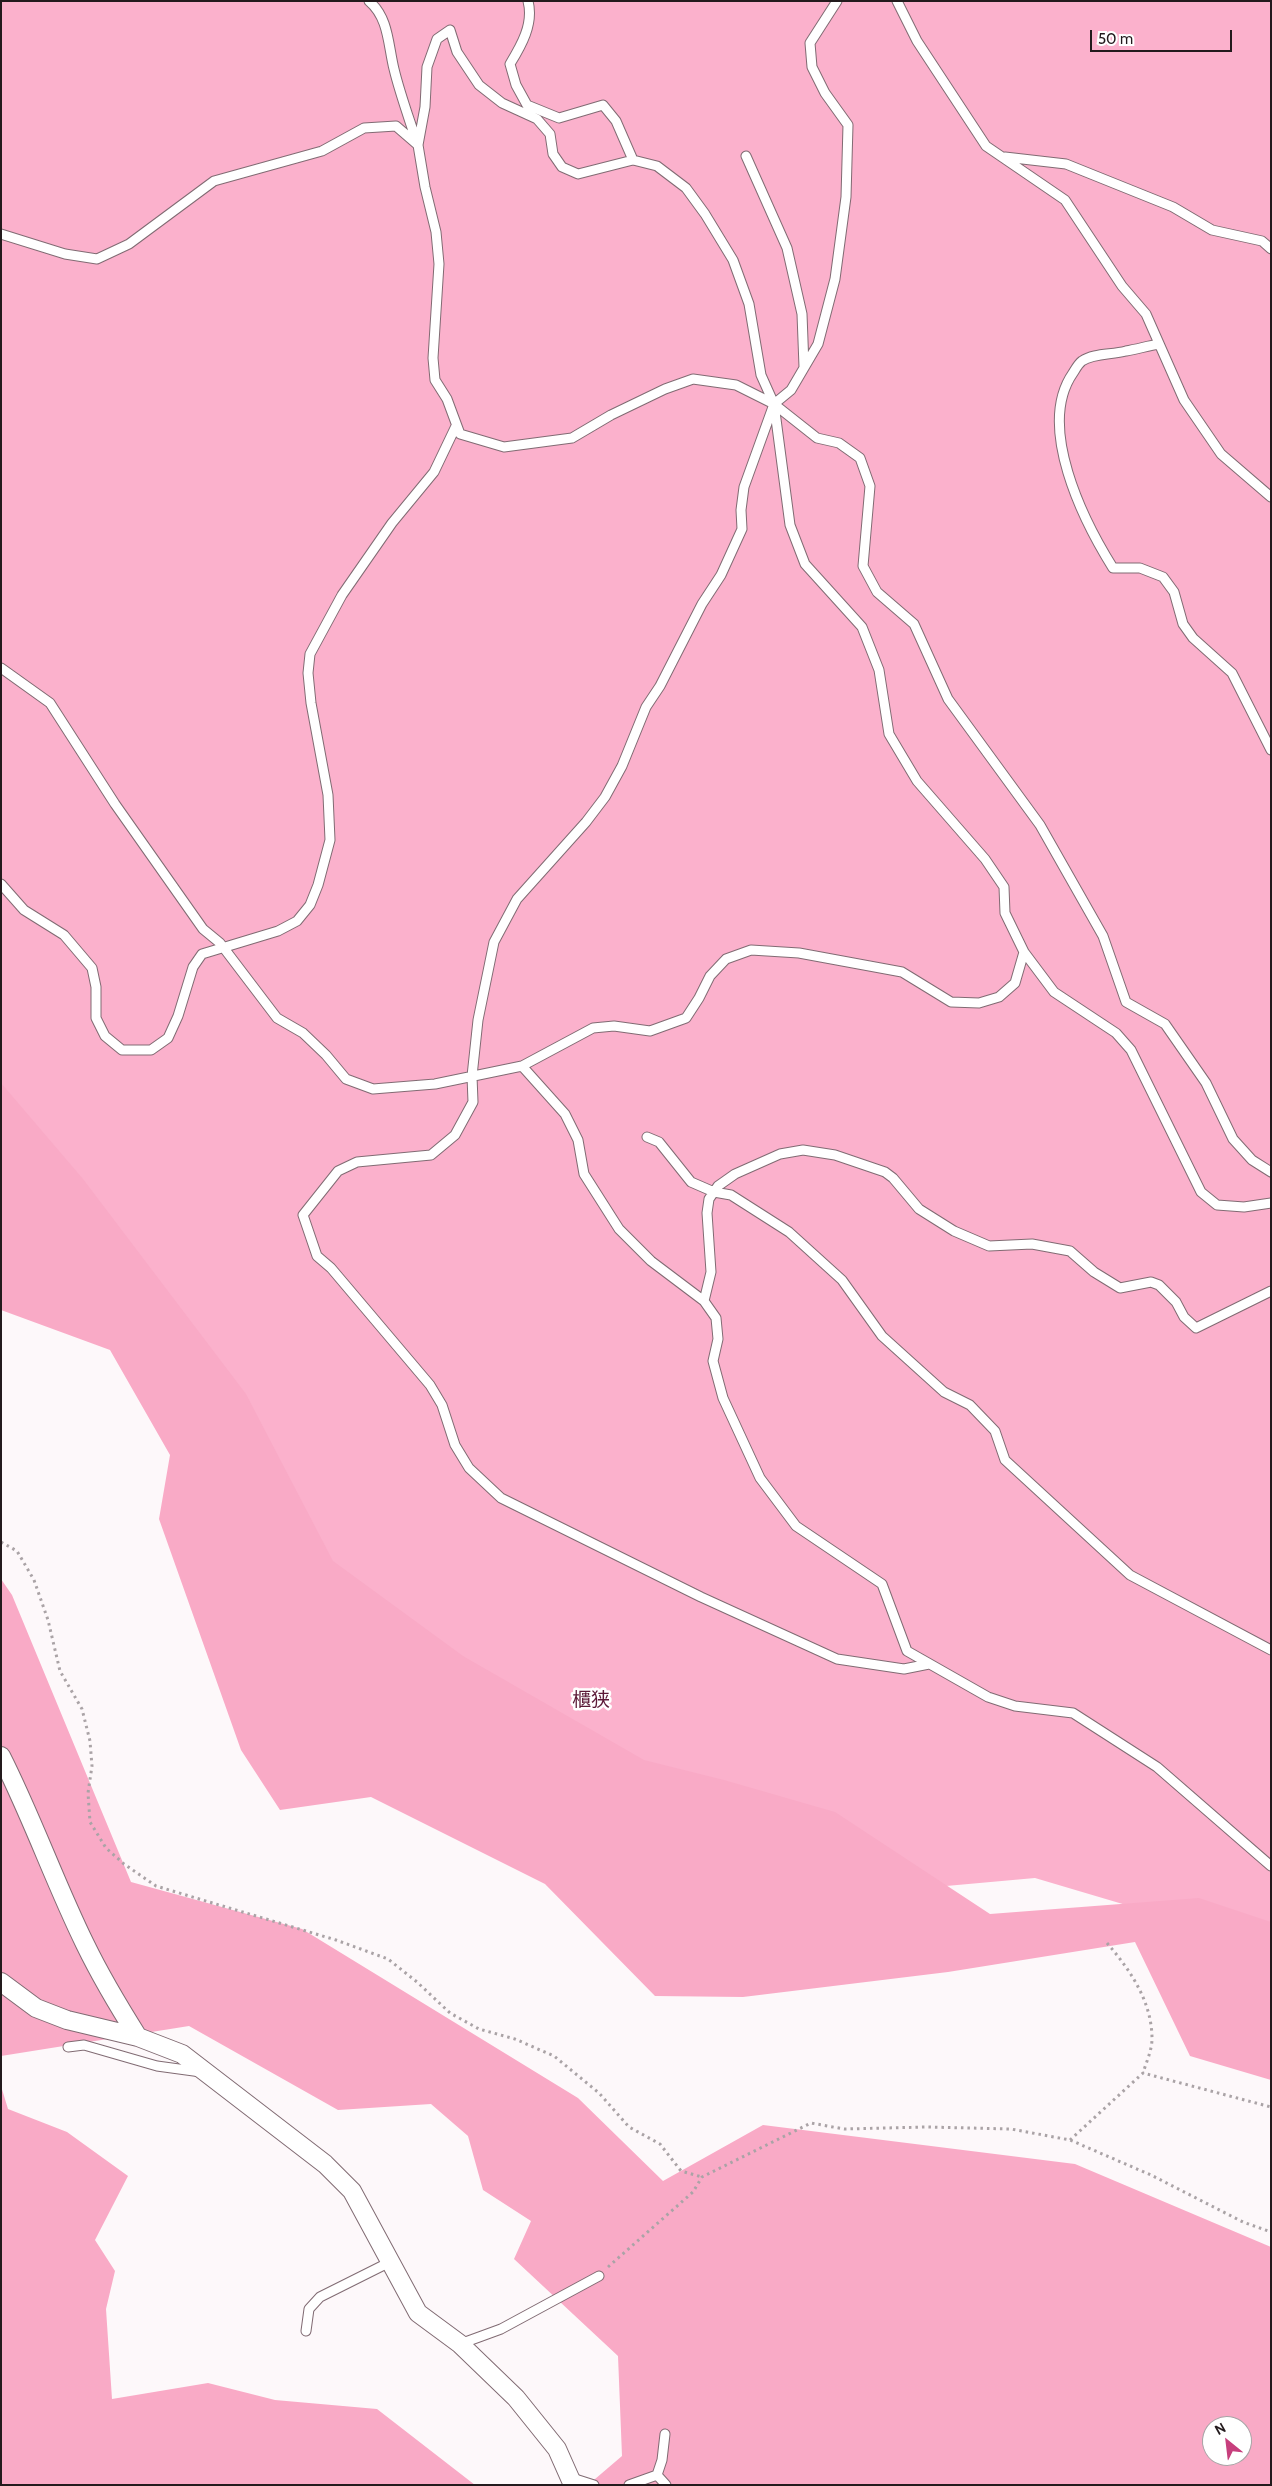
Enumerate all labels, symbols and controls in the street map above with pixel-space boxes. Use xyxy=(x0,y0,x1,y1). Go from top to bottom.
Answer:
scale bar xyxy=(1092,20,1234,52)
text: 50 m xyxy=(1098,30,1133,48)
district label: 櫃狭 xyxy=(572,1689,610,1711)
north arrow xyxy=(1202,2416,1252,2466)
text: N xyxy=(1212,2418,1229,2439)

